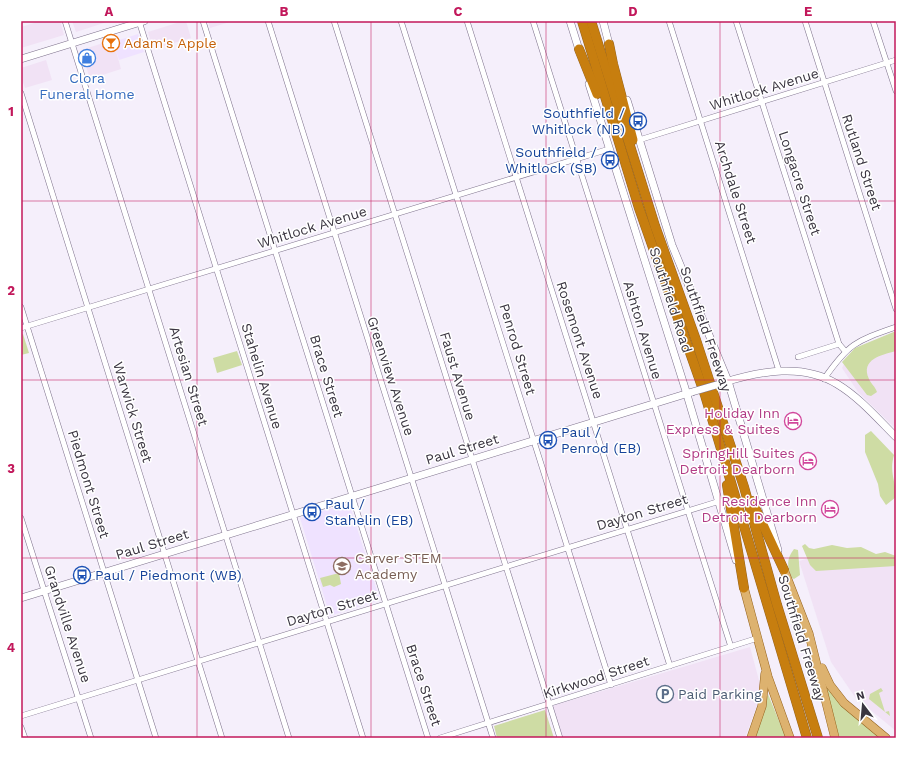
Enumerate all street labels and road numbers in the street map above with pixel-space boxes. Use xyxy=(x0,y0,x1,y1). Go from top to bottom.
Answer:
street label: Whitlock Avenue xyxy=(707,65,821,113)
street label: Rutland Street xyxy=(839,112,885,212)
street label: Longacre Street xyxy=(776,129,824,237)
street label: Archdale Street xyxy=(712,139,760,246)
street label: Whitlock Avenue xyxy=(255,203,369,251)
street label: Southfield Road xyxy=(646,245,696,355)
street label: Southfield Freeway xyxy=(677,264,735,394)
street label: Rosemont Avenue xyxy=(553,279,607,401)
street label: Ashton Avenue xyxy=(620,279,666,381)
street label: Penrod Street xyxy=(496,301,540,397)
street label: Greenview Avenue xyxy=(364,314,418,438)
street label: Stahelin Avenue xyxy=(238,321,286,431)
street label: Artesian Street xyxy=(166,324,212,428)
street label: Faust Avenue xyxy=(437,330,479,422)
street label: Brace Street xyxy=(307,333,347,419)
street label: Warwick Street xyxy=(110,360,156,464)
street label: Piedmont Street xyxy=(65,428,113,540)
street label: Paul Street xyxy=(423,430,501,468)
street label: Dayton Street xyxy=(594,490,690,533)
street label: Paul Street xyxy=(113,525,191,563)
street label: Grandville Avenue xyxy=(41,563,95,685)
street label: Southfield Freeway xyxy=(775,573,829,704)
street label: Dayton Street xyxy=(284,586,380,629)
street label: Brace Street xyxy=(403,642,445,728)
street label: Kirkwood Street xyxy=(541,652,651,702)

